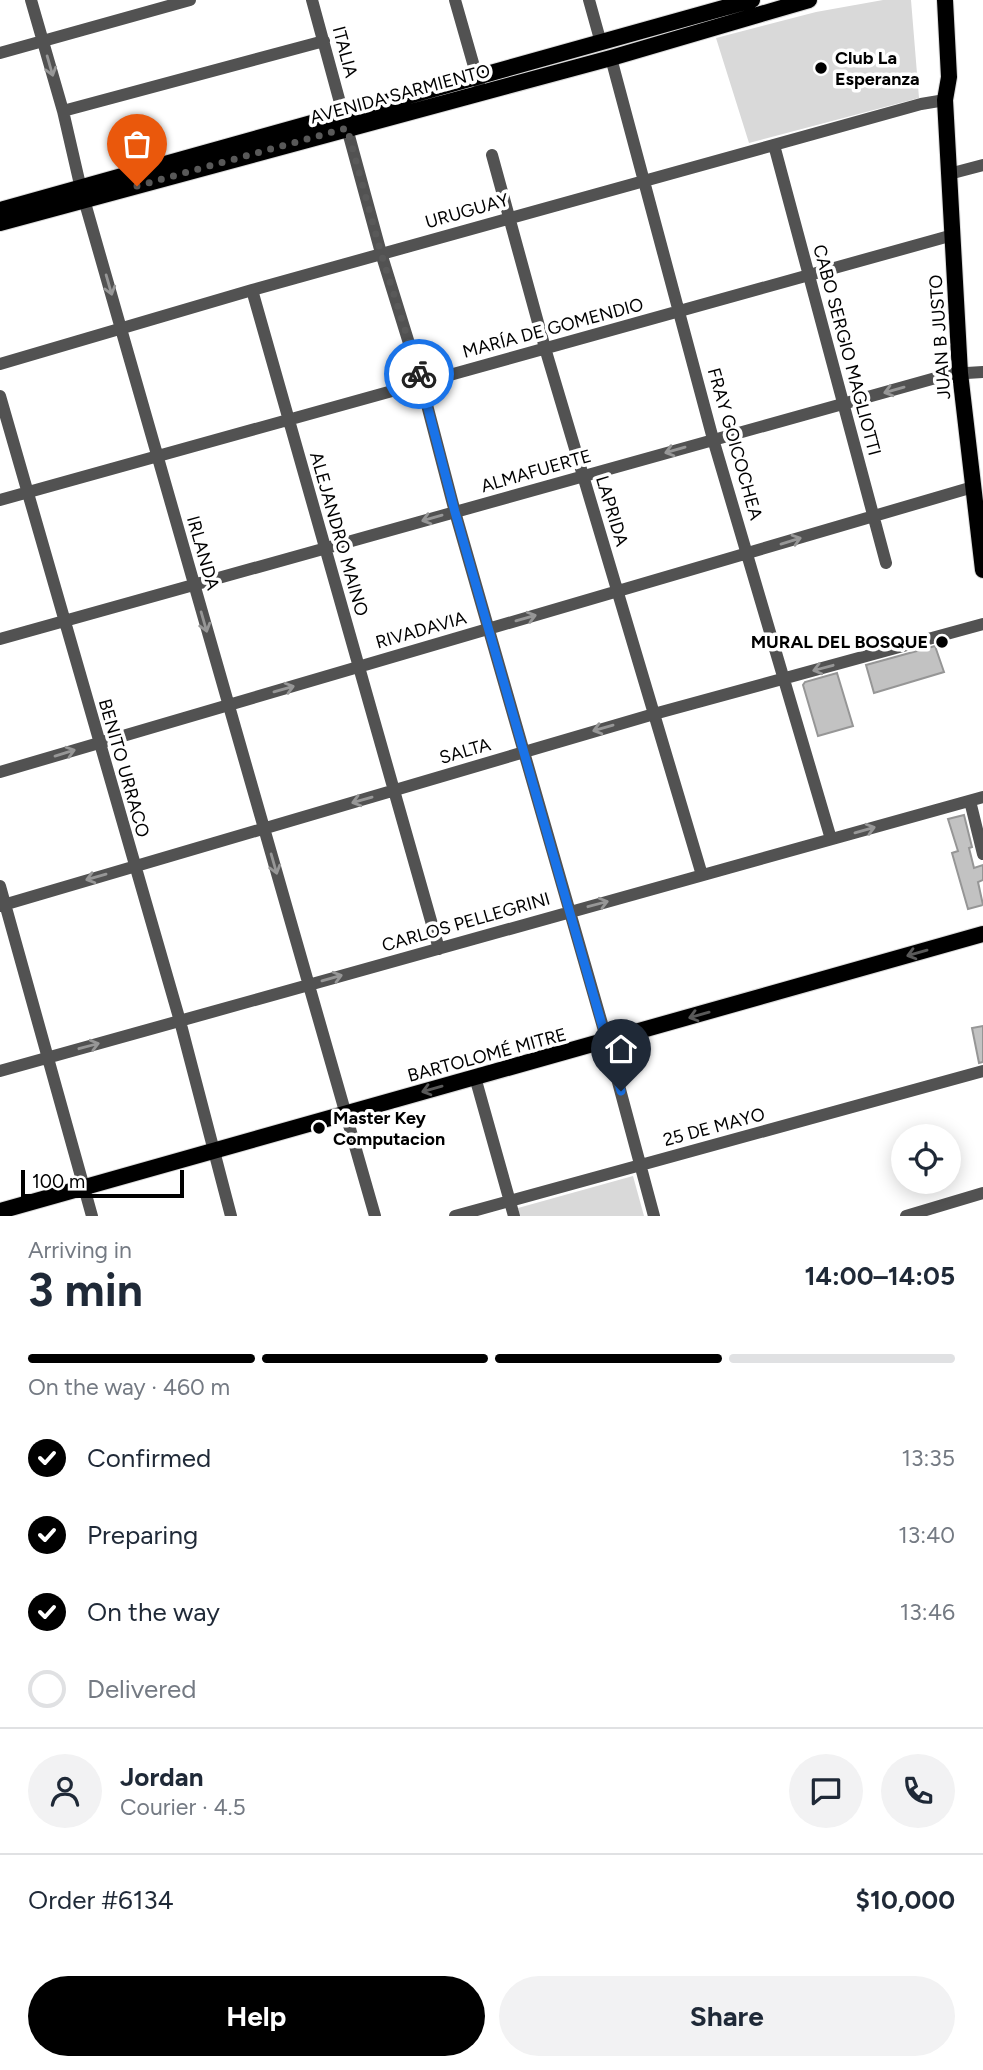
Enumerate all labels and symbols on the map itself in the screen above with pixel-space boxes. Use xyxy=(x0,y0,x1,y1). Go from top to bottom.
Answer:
street label: ITALIA xyxy=(328,24,362,80)
place label: Club La Esperanza xyxy=(835,47,920,90)
one-way arrow xyxy=(45,54,58,76)
street label: AVENIDA SARMIENTO xyxy=(308,59,492,129)
marker: Club La Esperanza xyxy=(813,60,829,76)
pin xyxy=(107,114,167,186)
street label: URUGUAY xyxy=(423,189,511,233)
street label: CABO SERGIO MAGLIOTTI xyxy=(808,242,886,458)
one-way arrow xyxy=(104,274,117,296)
street label: JUAN B JUSTO xyxy=(925,274,955,400)
street label: MARÍA DE GOMENDIO xyxy=(460,293,646,363)
courier xyxy=(384,339,454,409)
street label: FRAY GOICOCHEA xyxy=(703,365,767,523)
one-way arrow xyxy=(884,384,906,397)
one-way arrow xyxy=(664,444,687,457)
street label: ALMAFUERTE xyxy=(478,445,594,497)
street label: ALEJANDRO MAINO xyxy=(305,449,373,619)
street label: LAPRIDA xyxy=(591,473,633,549)
one-way arrow xyxy=(422,512,444,525)
street label: IRLANDA xyxy=(182,513,224,593)
one-way arrow xyxy=(780,533,802,546)
street label: RIVADAVIA xyxy=(373,607,469,653)
one-way arrow xyxy=(514,610,536,623)
one-way arrow xyxy=(199,611,212,633)
place label: MURAL DEL BOSQUE xyxy=(751,631,928,653)
marker: MURAL DEL BOSQUE xyxy=(934,634,950,650)
one-way arrow xyxy=(812,662,834,675)
one-way arrow xyxy=(272,681,294,694)
street label: BENITO URRACO xyxy=(94,696,154,840)
one-way arrow xyxy=(593,723,615,736)
street label: SALTA xyxy=(437,733,493,769)
one-way arrow xyxy=(54,745,76,758)
one-way arrow xyxy=(351,794,373,807)
one-way arrow xyxy=(854,822,876,835)
one-way arrow xyxy=(268,853,281,875)
one-way arrow xyxy=(86,872,108,885)
street label: CARLOS PELLEGRINI xyxy=(379,887,553,957)
one-way arrow xyxy=(587,896,609,909)
one-way arrow xyxy=(907,947,929,960)
one-way arrow xyxy=(321,971,343,984)
one-way arrow xyxy=(688,1010,710,1023)
pin xyxy=(591,1019,651,1091)
street label: BARTOLOMÉ MITRE xyxy=(405,1023,569,1087)
one-way arrow xyxy=(78,1039,100,1052)
one-way arrow xyxy=(421,1084,443,1097)
street label: 25 DE MAYO xyxy=(661,1103,767,1151)
place label: Master Key Computacion xyxy=(333,1107,445,1150)
marker: Master Key Computacion xyxy=(311,1120,327,1136)
scale bar xyxy=(21,1167,184,1199)

